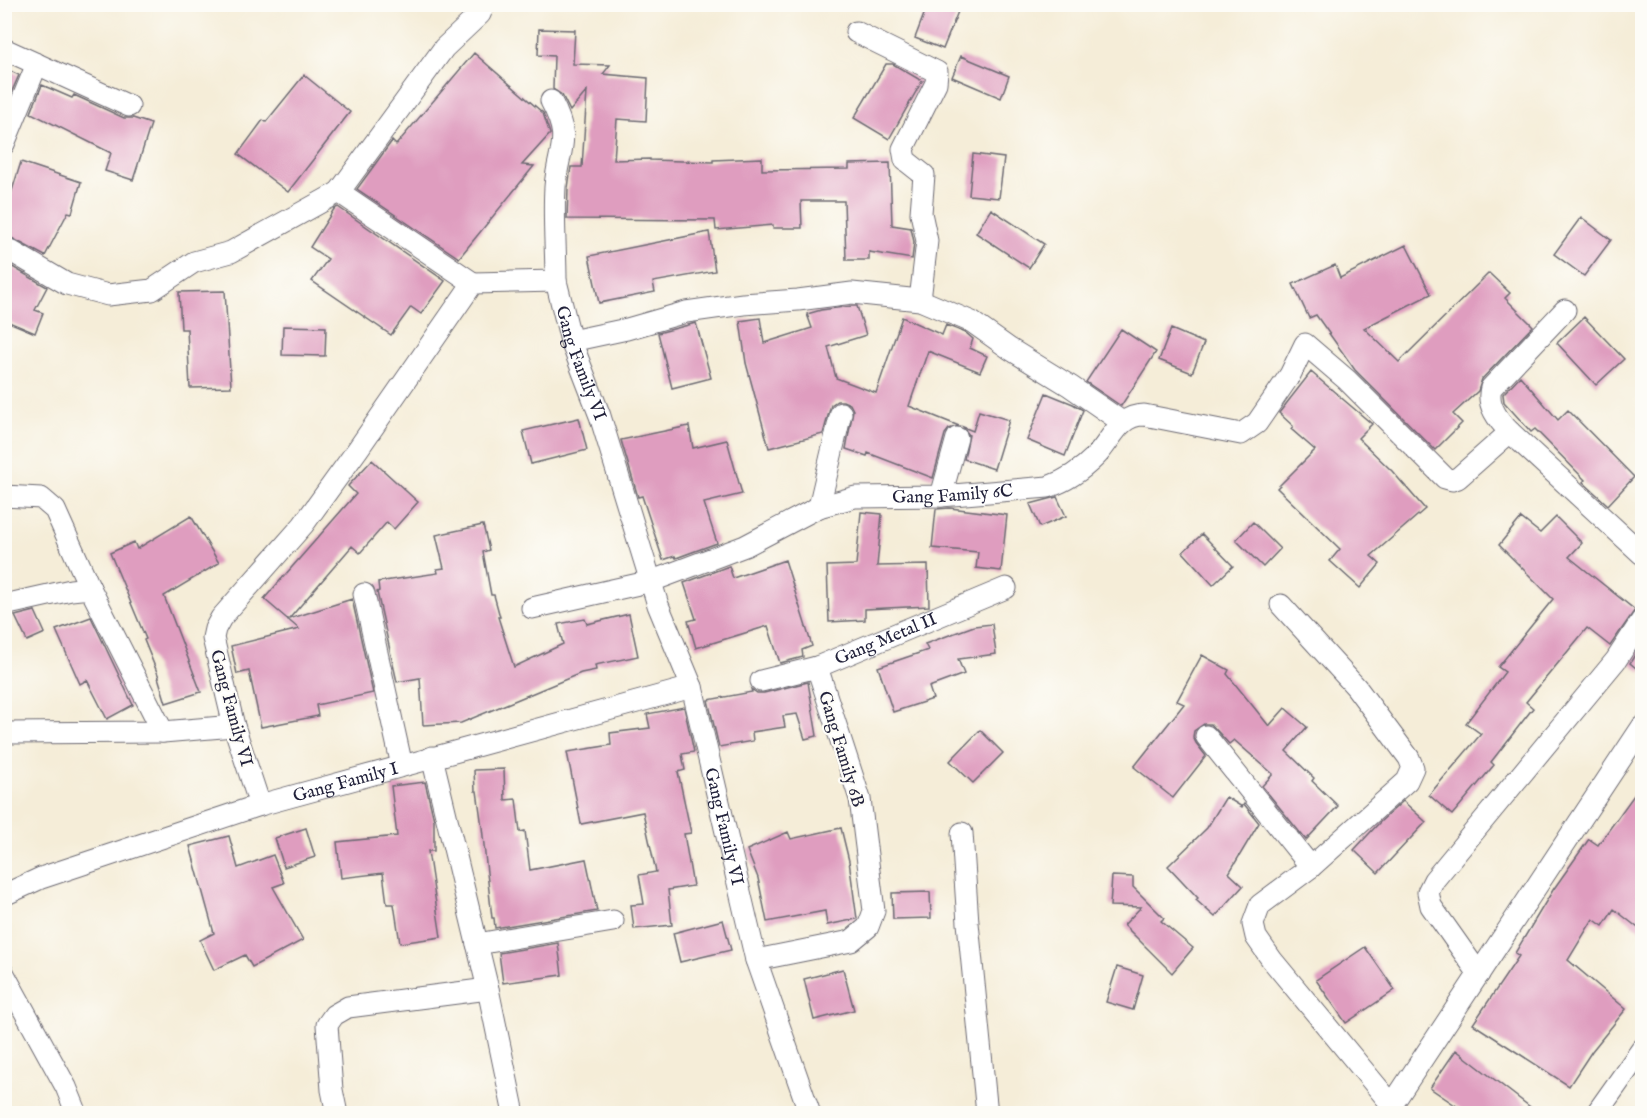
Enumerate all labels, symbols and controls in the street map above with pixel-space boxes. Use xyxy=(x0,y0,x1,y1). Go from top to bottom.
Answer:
street label: Gang Family VI xyxy=(550,304,611,424)
street label: Gang Family 6C xyxy=(892,480,1014,510)
street label: Gang Metal II xyxy=(831,608,941,671)
street label: Gang Family VI xyxy=(204,647,257,770)
street label: Gang Family 6B xyxy=(812,689,869,810)
street label: Gang Family I xyxy=(290,758,401,809)
street label: Gang Family VI xyxy=(698,766,748,888)

